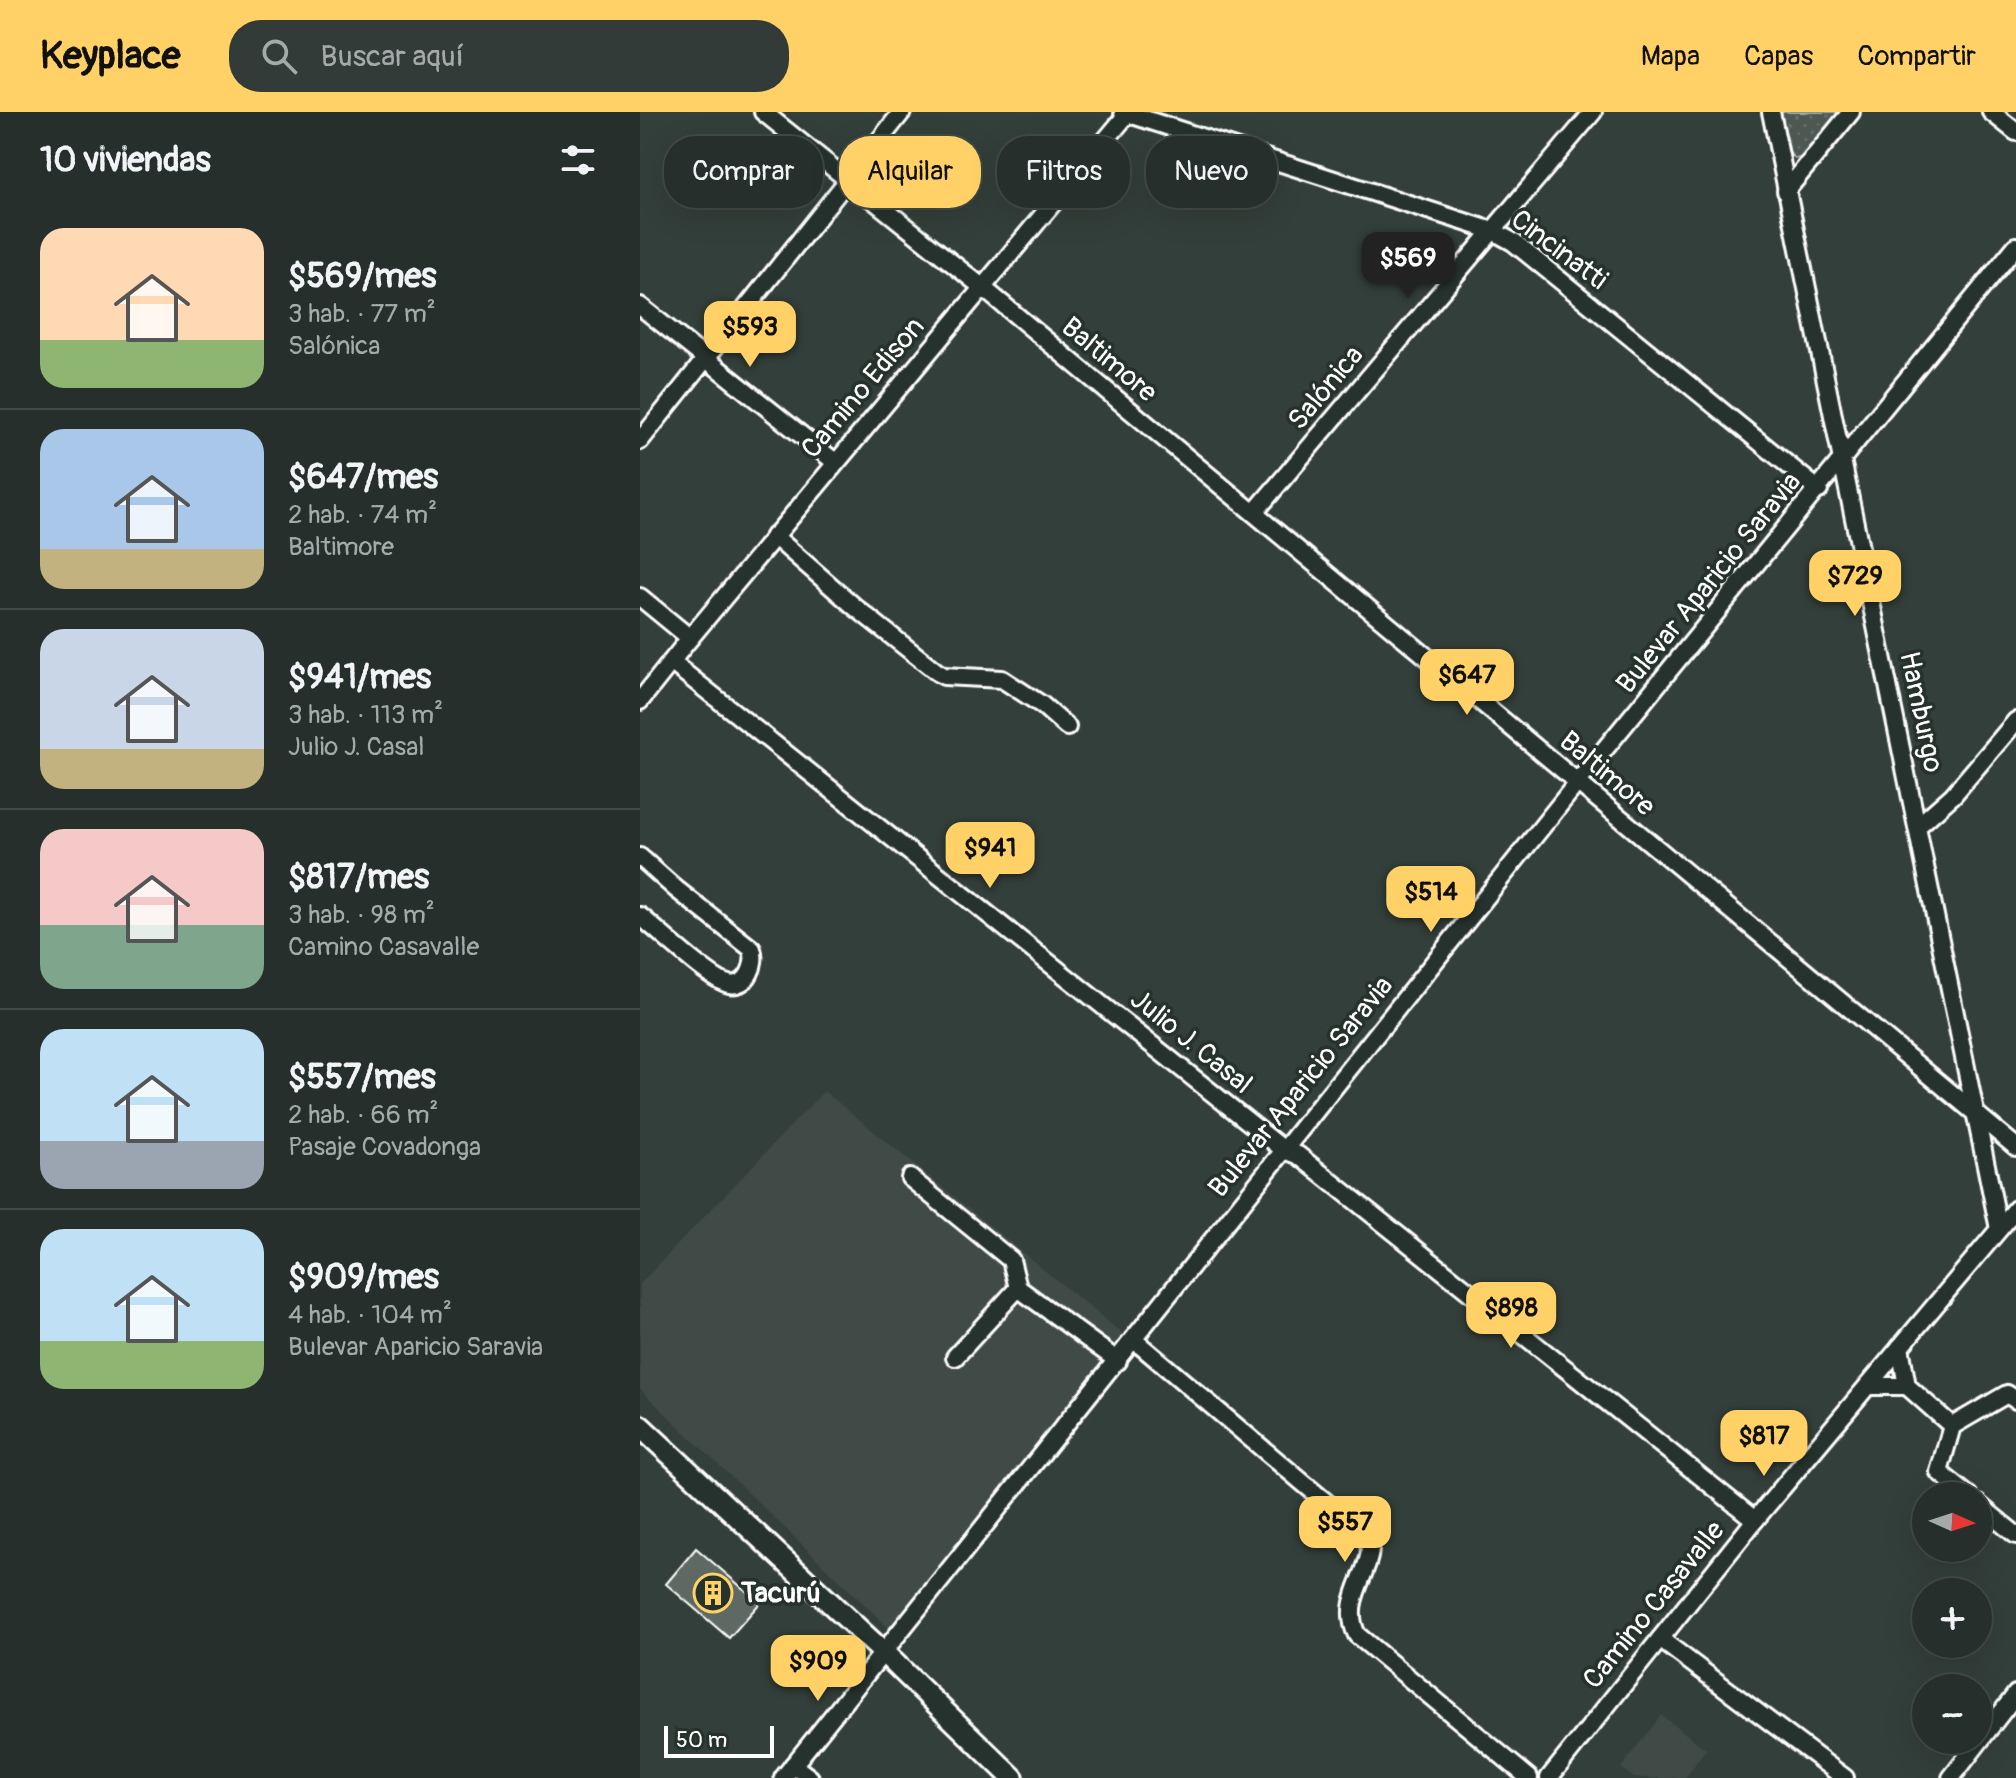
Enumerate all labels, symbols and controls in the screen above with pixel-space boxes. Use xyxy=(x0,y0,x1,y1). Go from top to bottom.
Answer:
search box xyxy=(229,20,789,92)
text: Keyplace xyxy=(40,32,181,80)
icon: search xyxy=(257,34,301,78)
text: Buscar aquí xyxy=(321,38,464,75)
text: Mapa xyxy=(1641,39,1700,74)
text: Capas xyxy=(1744,39,1813,74)
text: Compartir xyxy=(1857,39,1976,74)
chip: Comprar xyxy=(664,136,823,208)
chip: Alquilar xyxy=(839,136,981,208)
chip: Filtros xyxy=(997,136,1130,208)
chip: Nuevo xyxy=(1146,136,1277,208)
icon: filters xyxy=(556,138,600,182)
text: 10 viviendas xyxy=(40,139,211,182)
street label: Cincinatti xyxy=(1504,202,1614,298)
pin: $569 xyxy=(1361,232,1455,300)
text: $569 xyxy=(1380,242,1436,274)
text: $569/mes xyxy=(288,255,437,298)
icon: home xyxy=(104,260,200,356)
text: 3 hab. · 77 m² xyxy=(288,298,436,330)
pin: $593 xyxy=(703,301,797,369)
street label: Camino Edison xyxy=(794,310,932,466)
street label: Baltimore xyxy=(1054,310,1164,410)
text: $593 xyxy=(722,311,778,343)
text: Salónica xyxy=(288,330,380,362)
street label: Salónica xyxy=(1281,339,1371,437)
text: $647/mes xyxy=(288,456,438,499)
icon: home xyxy=(104,461,200,557)
street label: Bulevar Aparicio Saravia xyxy=(1609,465,1809,701)
text: 2 hab. · 74 m² xyxy=(288,499,437,531)
text: Baltimore xyxy=(288,531,394,563)
pin: $729 xyxy=(1808,550,1902,618)
text: $729 xyxy=(1827,560,1883,592)
street label: Hamburgo xyxy=(1891,648,1951,776)
pin: $647 xyxy=(1420,649,1514,717)
text: $941/mes xyxy=(288,656,431,699)
text: $647 xyxy=(1438,659,1496,691)
icon: home xyxy=(104,661,200,757)
text: 3 hab. · 113 m² xyxy=(288,699,443,731)
street label: Baltimore xyxy=(1552,724,1662,824)
text: Julio J. Casal xyxy=(288,731,424,763)
pin: $941 xyxy=(943,822,1037,890)
text: $941 xyxy=(964,832,1016,864)
text: $817/mes xyxy=(288,856,429,899)
icon: home xyxy=(104,861,200,957)
pin: $514 xyxy=(1384,866,1478,934)
text: $514 xyxy=(1404,876,1458,908)
text: 3 hab. · 98 m² xyxy=(288,899,435,931)
text: Camino Casavalle xyxy=(288,931,479,963)
street label: Bulevar Aparicio Saravia xyxy=(1201,969,1401,1205)
street label: Julio J. Casal xyxy=(1123,982,1259,1102)
text: $557/mes xyxy=(288,1056,436,1099)
icon: home xyxy=(104,1061,200,1157)
text: 2 hab. · 66 m² xyxy=(288,1099,439,1131)
text: Pasaje Covadonga xyxy=(288,1131,481,1163)
text: $909/mes xyxy=(288,1256,439,1299)
icon: home xyxy=(104,1261,200,1357)
pin: $898 xyxy=(1464,1282,1558,1350)
text: $898 xyxy=(1484,1292,1538,1324)
text: 4 hab. · 104 m² xyxy=(288,1299,452,1331)
text: Bulevar Aparicio Saravia xyxy=(288,1331,543,1363)
pin: $817 xyxy=(1717,1410,1811,1478)
text: $817 xyxy=(1738,1420,1790,1452)
north arrow xyxy=(1912,1482,1992,1562)
map controls xyxy=(1912,1482,1992,1754)
pin: $557 xyxy=(1298,1496,1392,1564)
text: $557 xyxy=(1317,1506,1373,1538)
street label: Camino Casavalle xyxy=(1576,1514,1733,1696)
building icon: Tacurú xyxy=(692,1572,734,1614)
place label: Tacurú xyxy=(740,1576,821,1611)
button: + xyxy=(1912,1578,1992,1658)
pin: $909 xyxy=(771,1635,865,1703)
text: $909 xyxy=(789,1645,847,1677)
button: − xyxy=(1912,1674,1992,1754)
scale bar xyxy=(664,1722,774,1758)
text: 50 m xyxy=(676,1726,727,1754)

